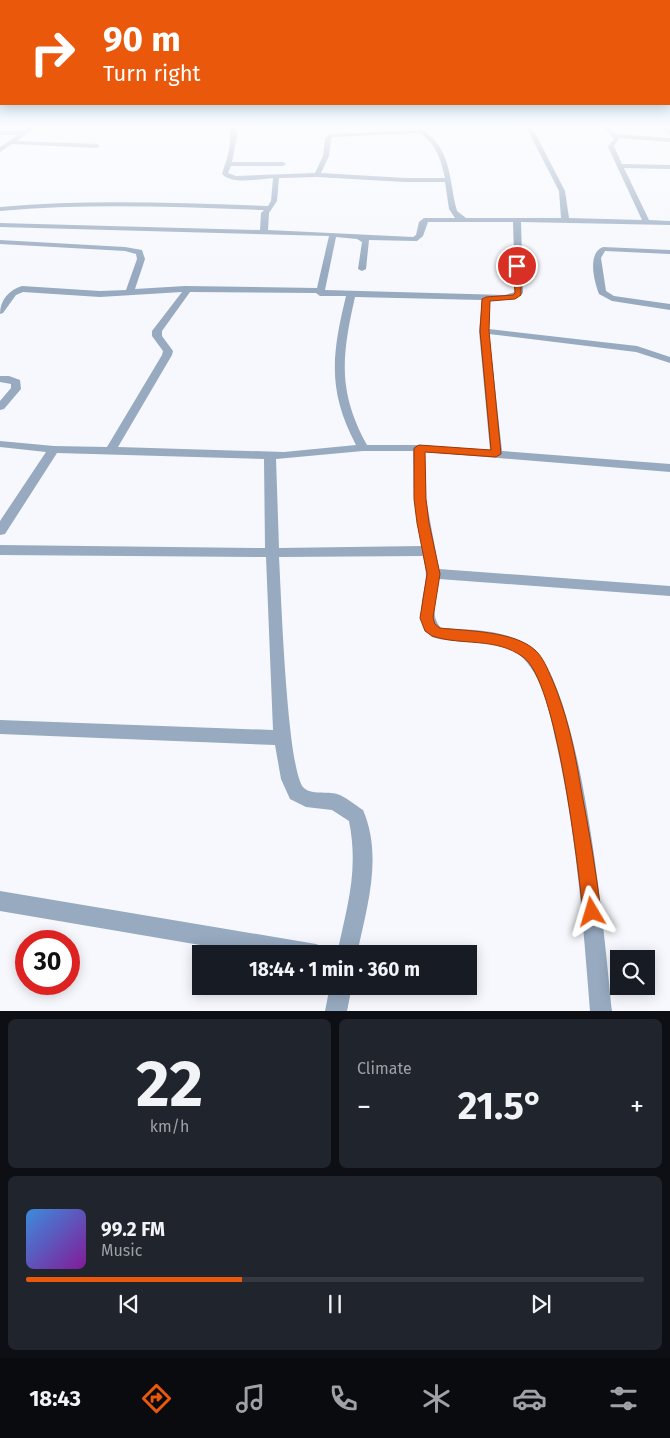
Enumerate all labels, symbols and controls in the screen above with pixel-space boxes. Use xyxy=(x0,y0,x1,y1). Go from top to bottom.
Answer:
text: 90 m xyxy=(103,18,181,60)
icon: right xyxy=(20,20,85,85)
text: Turn right xyxy=(103,60,200,87)
pin xyxy=(496,245,538,287)
icon: arrive xyxy=(503,252,531,280)
position arrow xyxy=(565,885,617,937)
speed limit sign: 30 xyxy=(15,930,80,995)
map controls xyxy=(610,950,655,995)
button: search xyxy=(610,950,655,995)
text: 18:44 · 1 min · 360 m xyxy=(249,958,420,981)
text: 22 xyxy=(136,1045,203,1123)
text: Climate xyxy=(357,1059,412,1078)
text: 21.5° xyxy=(458,1083,543,1129)
text: − xyxy=(357,1090,371,1123)
text: + xyxy=(630,1090,644,1123)
text: km/h xyxy=(150,1117,189,1136)
text: 99.2 FM xyxy=(101,1218,165,1241)
text: Music xyxy=(101,1241,142,1260)
icon: previous xyxy=(115,1290,143,1318)
icon: pause xyxy=(321,1290,349,1318)
icon: next xyxy=(527,1290,555,1318)
icon: directions xyxy=(139,1381,174,1416)
icon: music xyxy=(233,1381,268,1416)
icon: phone xyxy=(326,1381,361,1416)
icon: climate xyxy=(419,1381,454,1416)
icon: car xyxy=(512,1381,547,1416)
icon: filters xyxy=(606,1381,641,1416)
text: 18:43 xyxy=(29,1385,81,1412)

